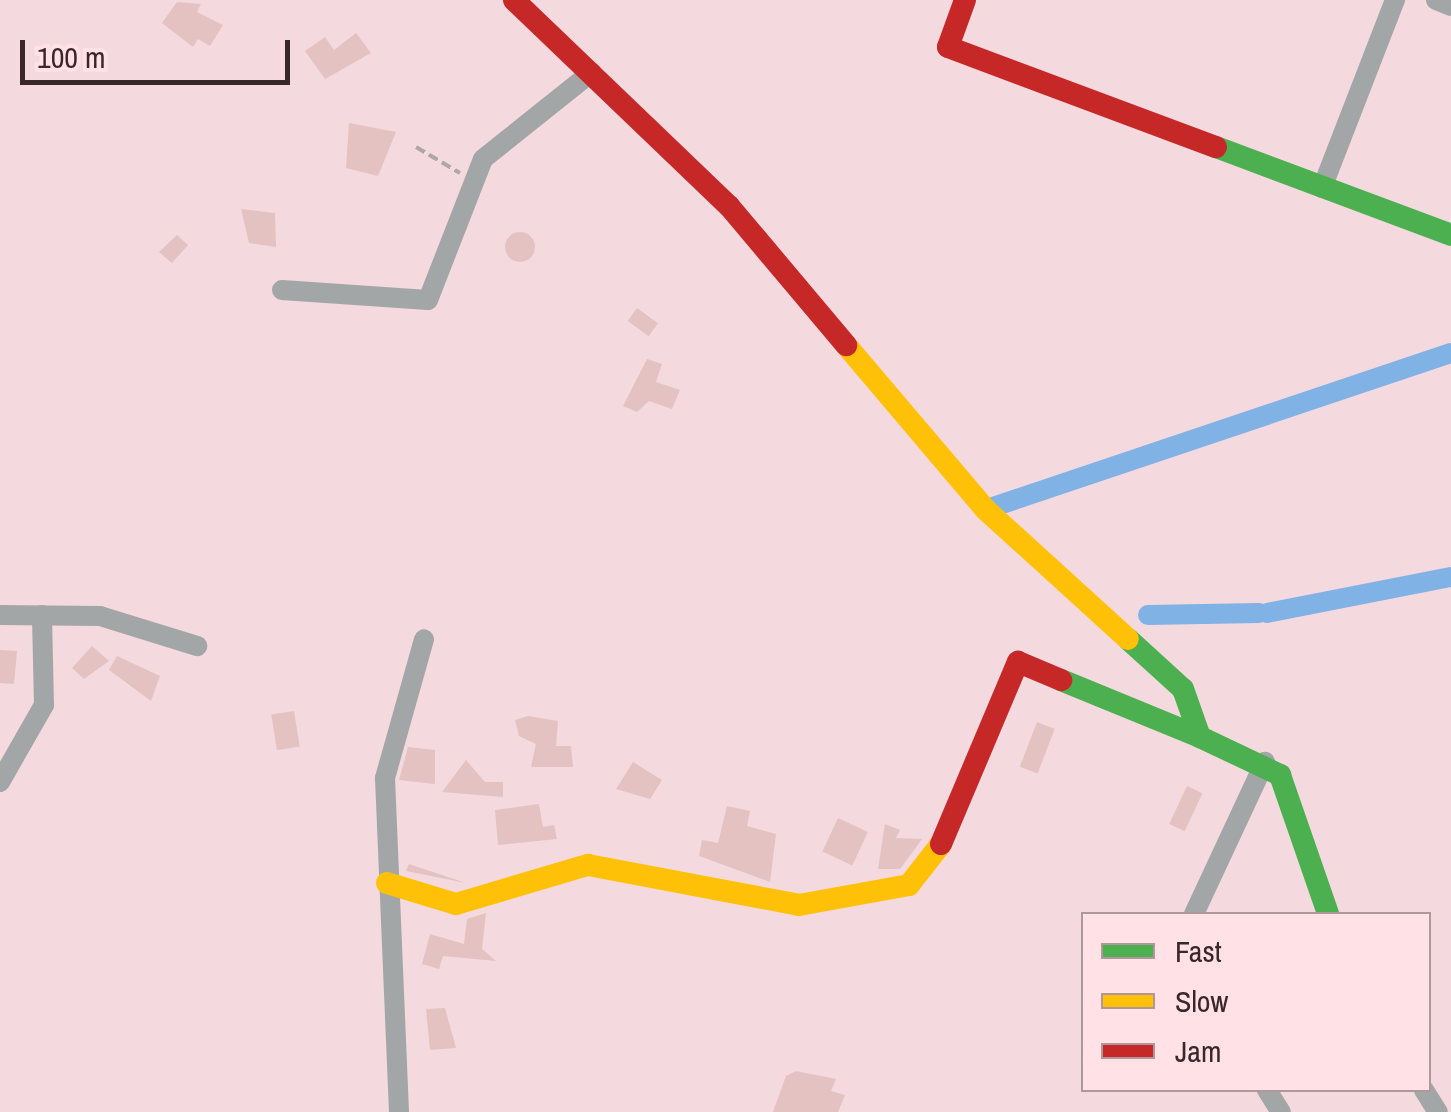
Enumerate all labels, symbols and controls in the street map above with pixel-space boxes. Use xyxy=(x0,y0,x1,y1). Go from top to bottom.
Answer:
scale bar xyxy=(25,20,295,82)
text: 100 m xyxy=(37,37,105,77)
legend xyxy=(1081,912,1431,1092)
text: Fast xyxy=(1175,931,1222,971)
text: Slow xyxy=(1175,981,1228,1021)
text: Jam xyxy=(1175,1031,1221,1071)

